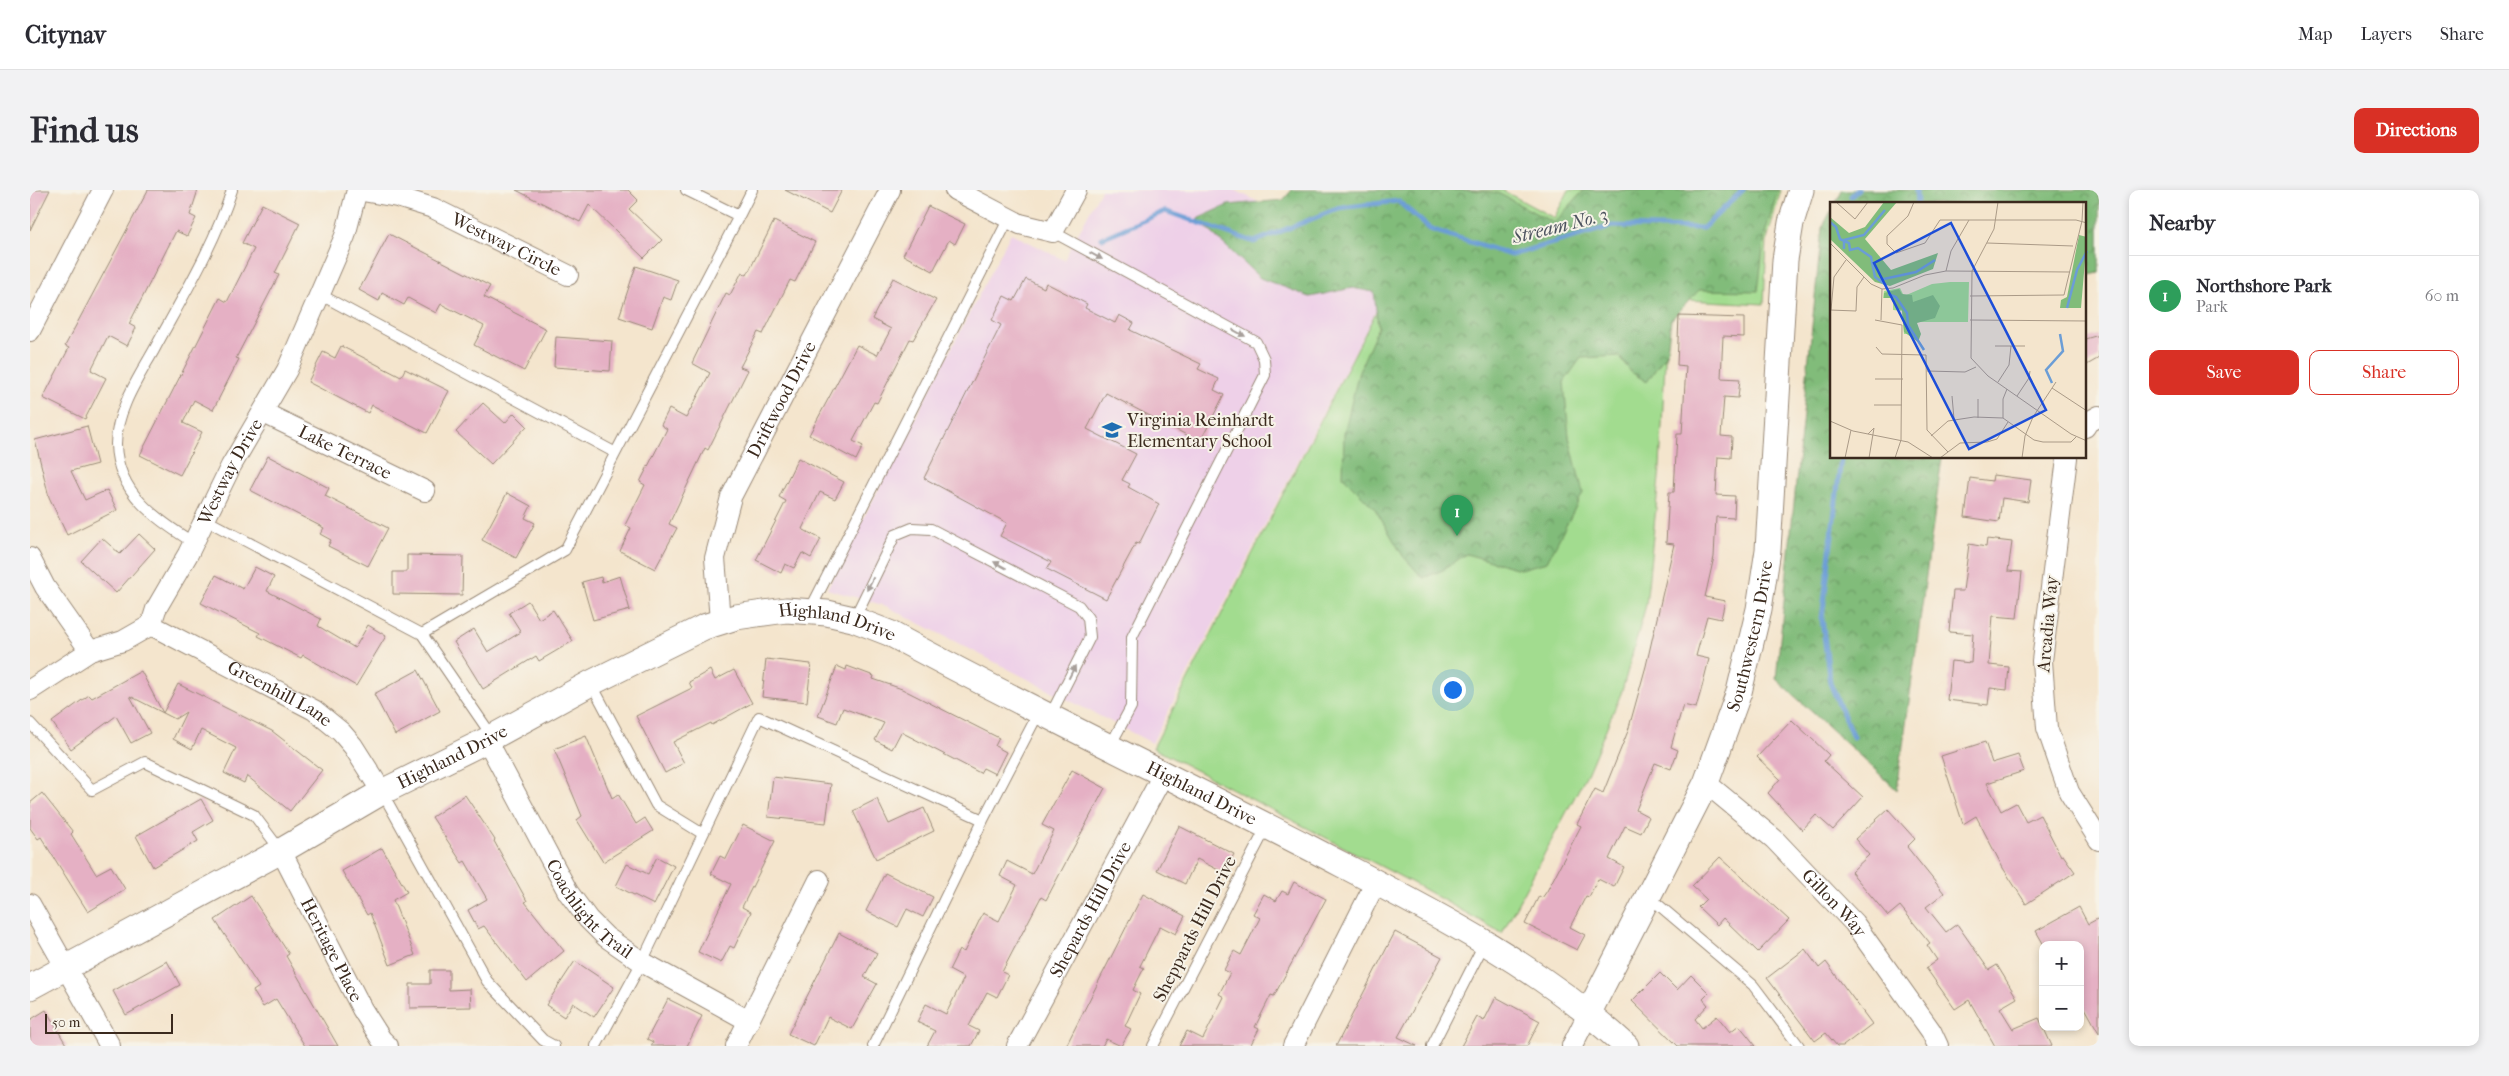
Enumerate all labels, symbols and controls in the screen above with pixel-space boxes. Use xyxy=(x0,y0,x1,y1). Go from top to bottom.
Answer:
text: Citynav xyxy=(25,21,106,49)
text: Map xyxy=(2298,24,2332,45)
text: Layers xyxy=(2360,24,2412,45)
text: Share xyxy=(2440,24,2484,45)
button: Directions xyxy=(2354,108,2479,153)
text: Find us xyxy=(30,110,139,151)
inset map xyxy=(1830,202,2086,459)
water label: Stream No. 3 xyxy=(1509,203,1610,249)
street label: Westway Circle xyxy=(447,208,565,280)
text: Nearby xyxy=(2149,211,2215,235)
one-way arrow xyxy=(1090,251,1103,260)
text: Northshore Park xyxy=(2196,275,2331,297)
text: 1 xyxy=(2162,286,2168,305)
text: 60 m xyxy=(2425,286,2459,305)
text: Park xyxy=(2196,297,2228,316)
one-way arrow xyxy=(1232,329,1247,337)
street label: Driftwood Drive xyxy=(743,338,820,461)
button: Save xyxy=(2149,350,2299,395)
button: Share xyxy=(2309,350,2459,395)
place label: Virginia Reinhardt Elementary School xyxy=(1126,410,1275,452)
street label: Westway Drive xyxy=(193,415,267,529)
school or university icon: Virginia Reinhardt Elementary School xyxy=(1101,419,1123,441)
street label: Lake Terrace xyxy=(295,421,395,484)
pin: 1 xyxy=(1441,495,1473,536)
street label: Southwestern Drive xyxy=(1722,559,1777,715)
one-way arrow xyxy=(992,561,1007,569)
street label: Arcadia Way xyxy=(2033,573,2063,674)
one-way arrow xyxy=(866,577,874,591)
street label: Highland Drive xyxy=(777,599,900,645)
street label: Greenhill Lane xyxy=(224,656,336,731)
one-way arrow xyxy=(1068,665,1076,679)
your location xyxy=(1440,677,1466,703)
street label: Highland Drive xyxy=(394,720,511,793)
street label: Highland Drive xyxy=(1143,757,1260,830)
street label: Shepards Hill Drive xyxy=(1045,838,1136,981)
street label: Sheppards Hill Drive xyxy=(1149,852,1241,1006)
street label: Coachlight Trail xyxy=(542,856,637,963)
street label: Gillon Way xyxy=(1798,865,1872,942)
street label: Heritage Place xyxy=(296,894,367,1005)
map controls xyxy=(2039,941,2084,1031)
button: + xyxy=(2039,941,2084,986)
button: − xyxy=(2039,986,2084,1031)
scale bar xyxy=(45,1011,172,1034)
text: 50 m xyxy=(52,1014,80,1031)

